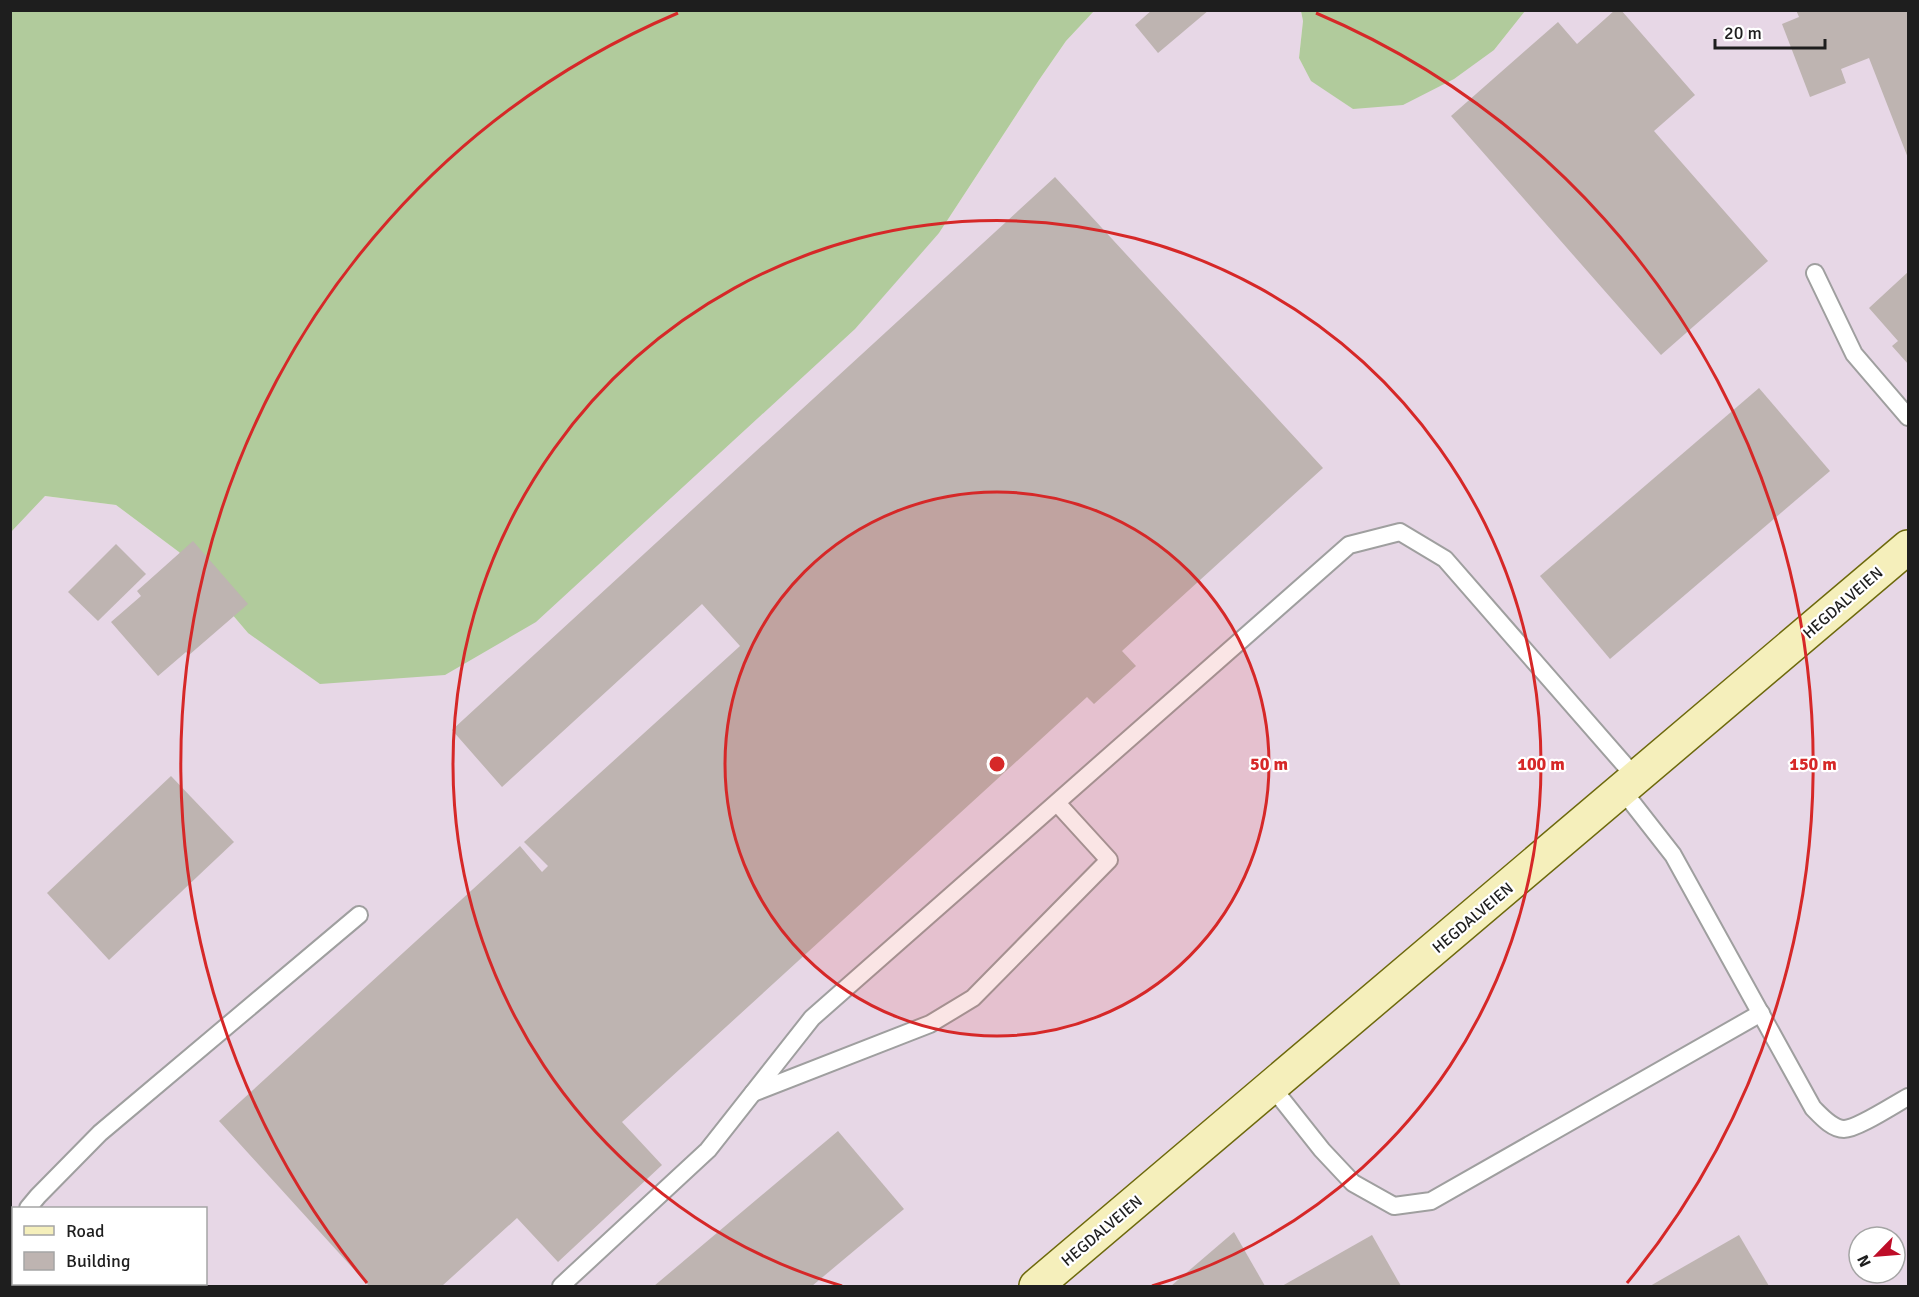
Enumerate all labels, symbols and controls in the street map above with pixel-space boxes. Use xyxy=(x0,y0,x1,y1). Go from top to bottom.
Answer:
scale bar xyxy=(1715,12,1824,50)
text: 20 m xyxy=(1724,22,1762,44)
street label: HEGDALVEIEN xyxy=(1799,563,1887,643)
text: 50 m xyxy=(1250,753,1288,775)
text: 100 m xyxy=(1517,753,1565,775)
text: 150 m xyxy=(1789,753,1837,775)
centre of rings xyxy=(987,754,1007,774)
street label: HEGDALVEIEN xyxy=(1428,878,1518,958)
street label: HEGDALVEIEN xyxy=(1057,1191,1147,1271)
legend xyxy=(12,1207,207,1285)
text: Road xyxy=(66,1220,105,1242)
north arrow xyxy=(1847,1225,1907,1285)
text: Building xyxy=(66,1250,130,1272)
text: N xyxy=(1853,1252,1876,1270)

